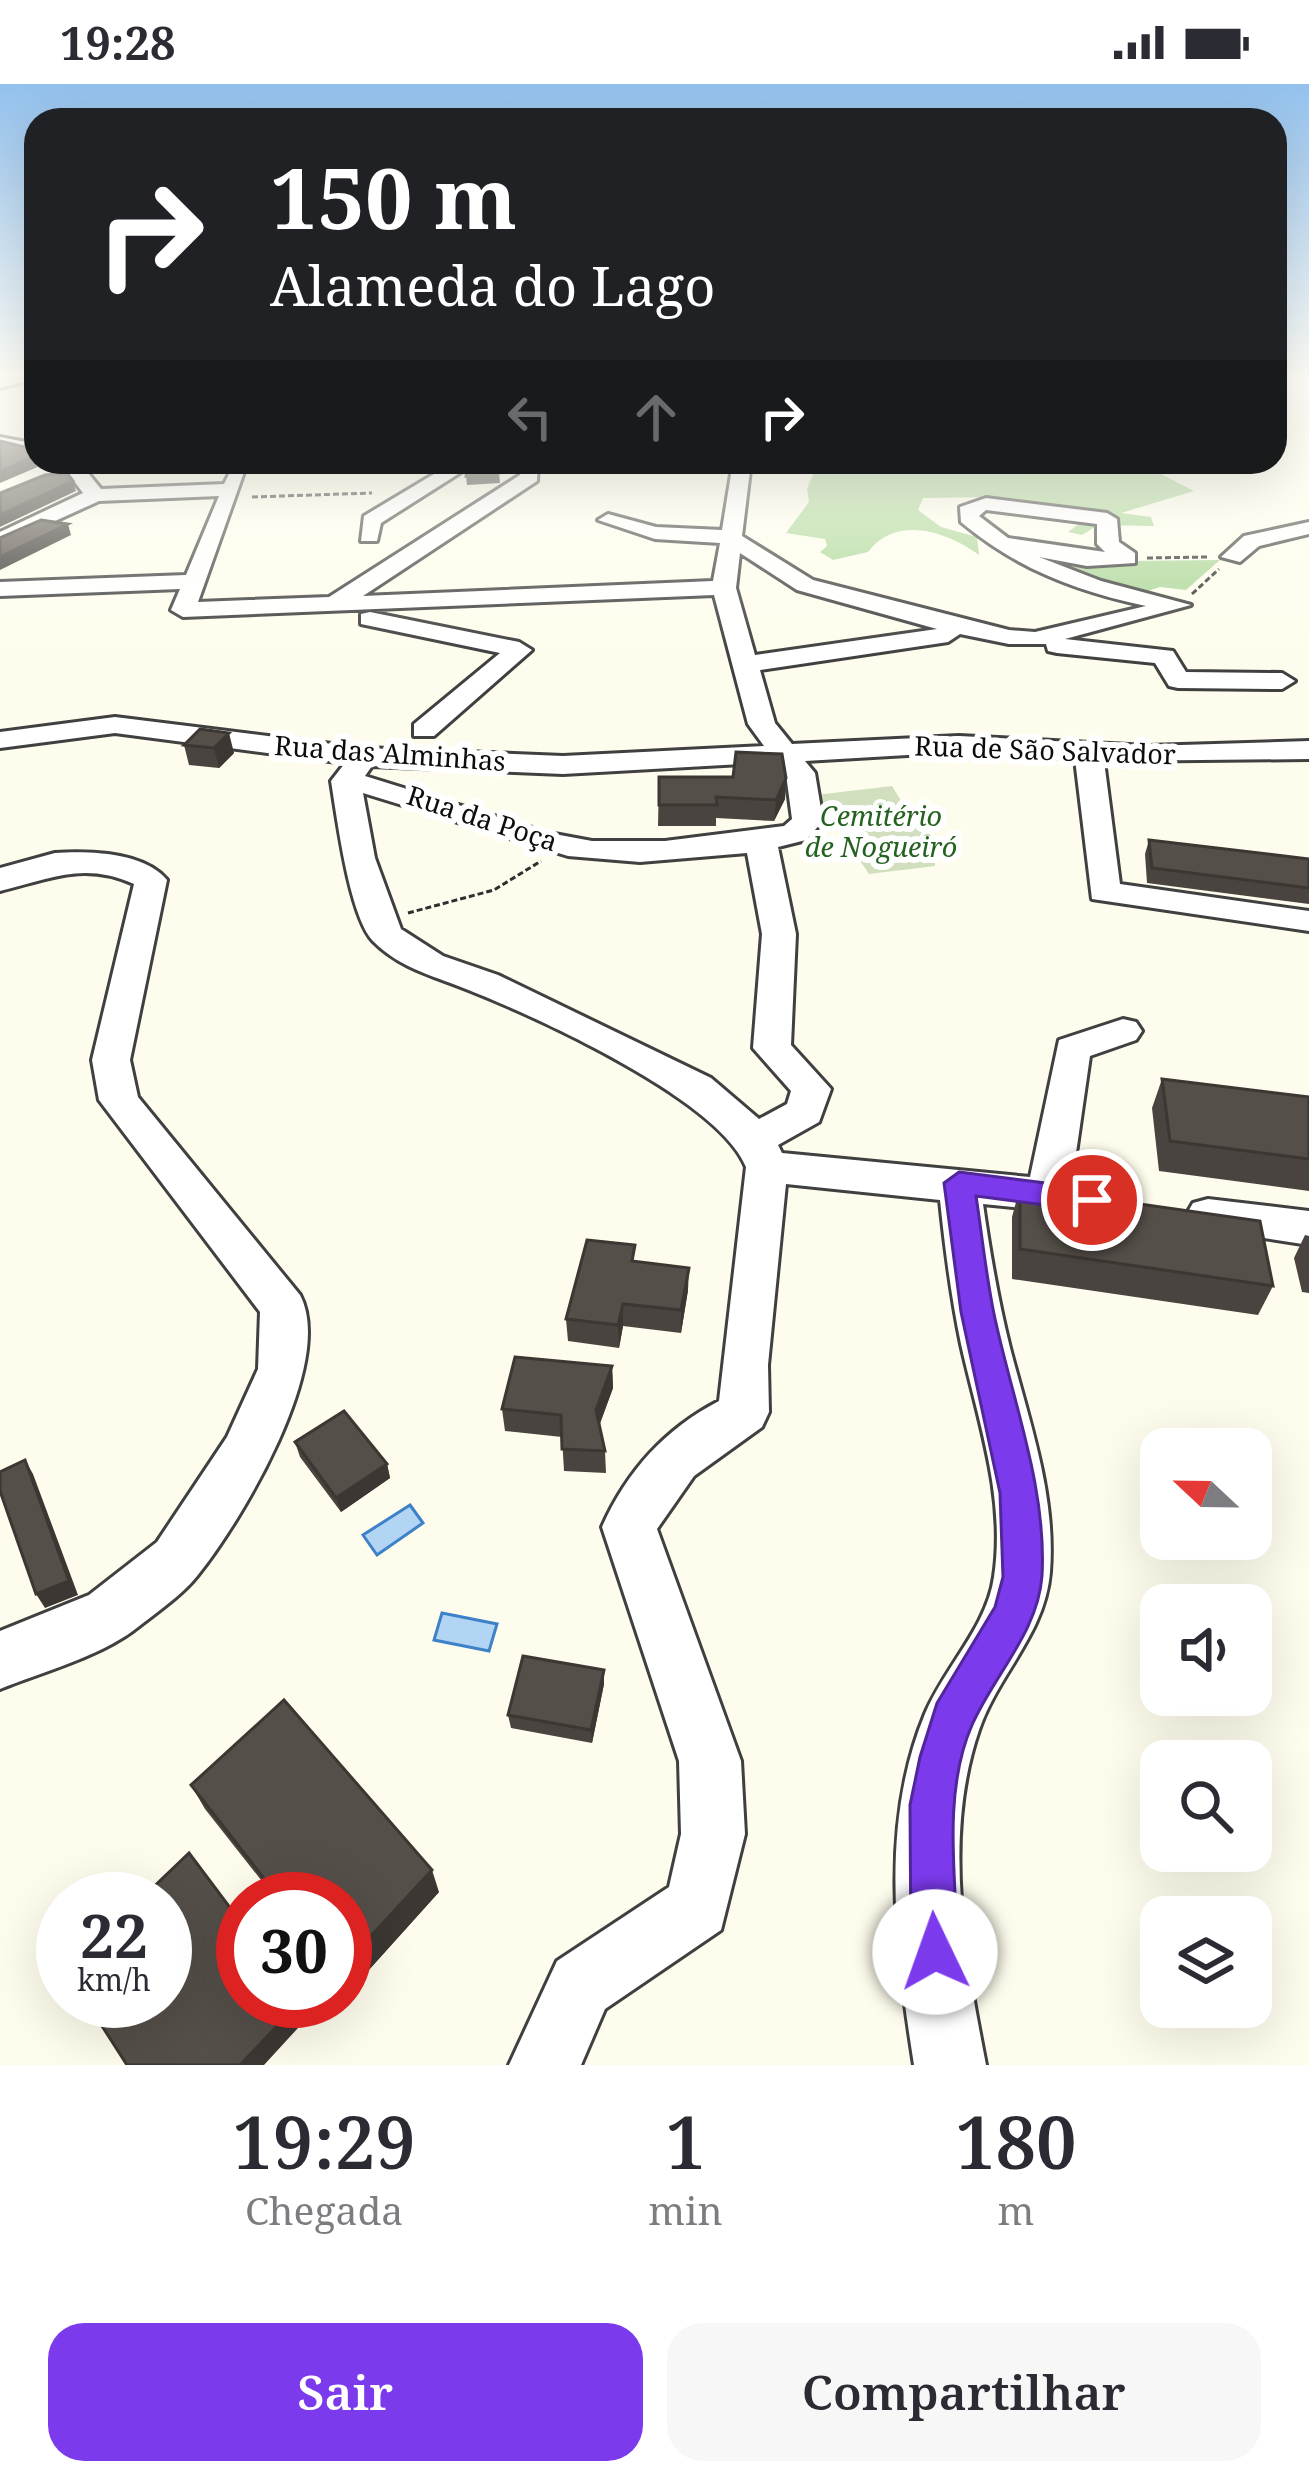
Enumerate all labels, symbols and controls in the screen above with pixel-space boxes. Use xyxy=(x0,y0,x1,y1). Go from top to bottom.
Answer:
text: 19:28 xyxy=(60,12,175,73)
text: 150 m xyxy=(270,139,517,254)
icon: right xyxy=(72,156,228,312)
text: Alameda do Lago xyxy=(270,248,715,322)
icon: left xyxy=(497,384,563,450)
icon: ahead xyxy=(623,384,689,450)
icon: right xyxy=(749,384,815,450)
street label: Rua das Alminhas xyxy=(273,726,507,779)
street label: Rua de São Salvador xyxy=(914,726,1177,773)
street label: Rua da Poça xyxy=(402,776,562,859)
park label: Cemitério de Nogueiró xyxy=(805,797,957,865)
pin xyxy=(1041,1149,1143,1251)
icon: arrive xyxy=(1059,1167,1125,1233)
north arrow xyxy=(1140,1428,1272,1560)
map controls xyxy=(1140,1428,1272,2028)
button: sound xyxy=(1140,1584,1272,1716)
button: search xyxy=(1140,1740,1272,1872)
speed limit sign: 30 xyxy=(216,1872,372,2028)
position arrow xyxy=(872,1889,998,2015)
text: 22 xyxy=(80,1894,148,1976)
button: layers xyxy=(1140,1896,1272,2028)
text: km/h xyxy=(77,1959,151,2000)
text: 19:29 xyxy=(232,2092,416,2190)
text: 1 xyxy=(665,2092,706,2190)
text: 180 xyxy=(955,2092,1077,2190)
text: Chegada xyxy=(245,2183,403,2236)
text: min xyxy=(648,2183,723,2236)
text: m xyxy=(997,2183,1034,2236)
button: Sair xyxy=(48,2323,643,2461)
button: Compartilhar xyxy=(667,2323,1261,2461)

